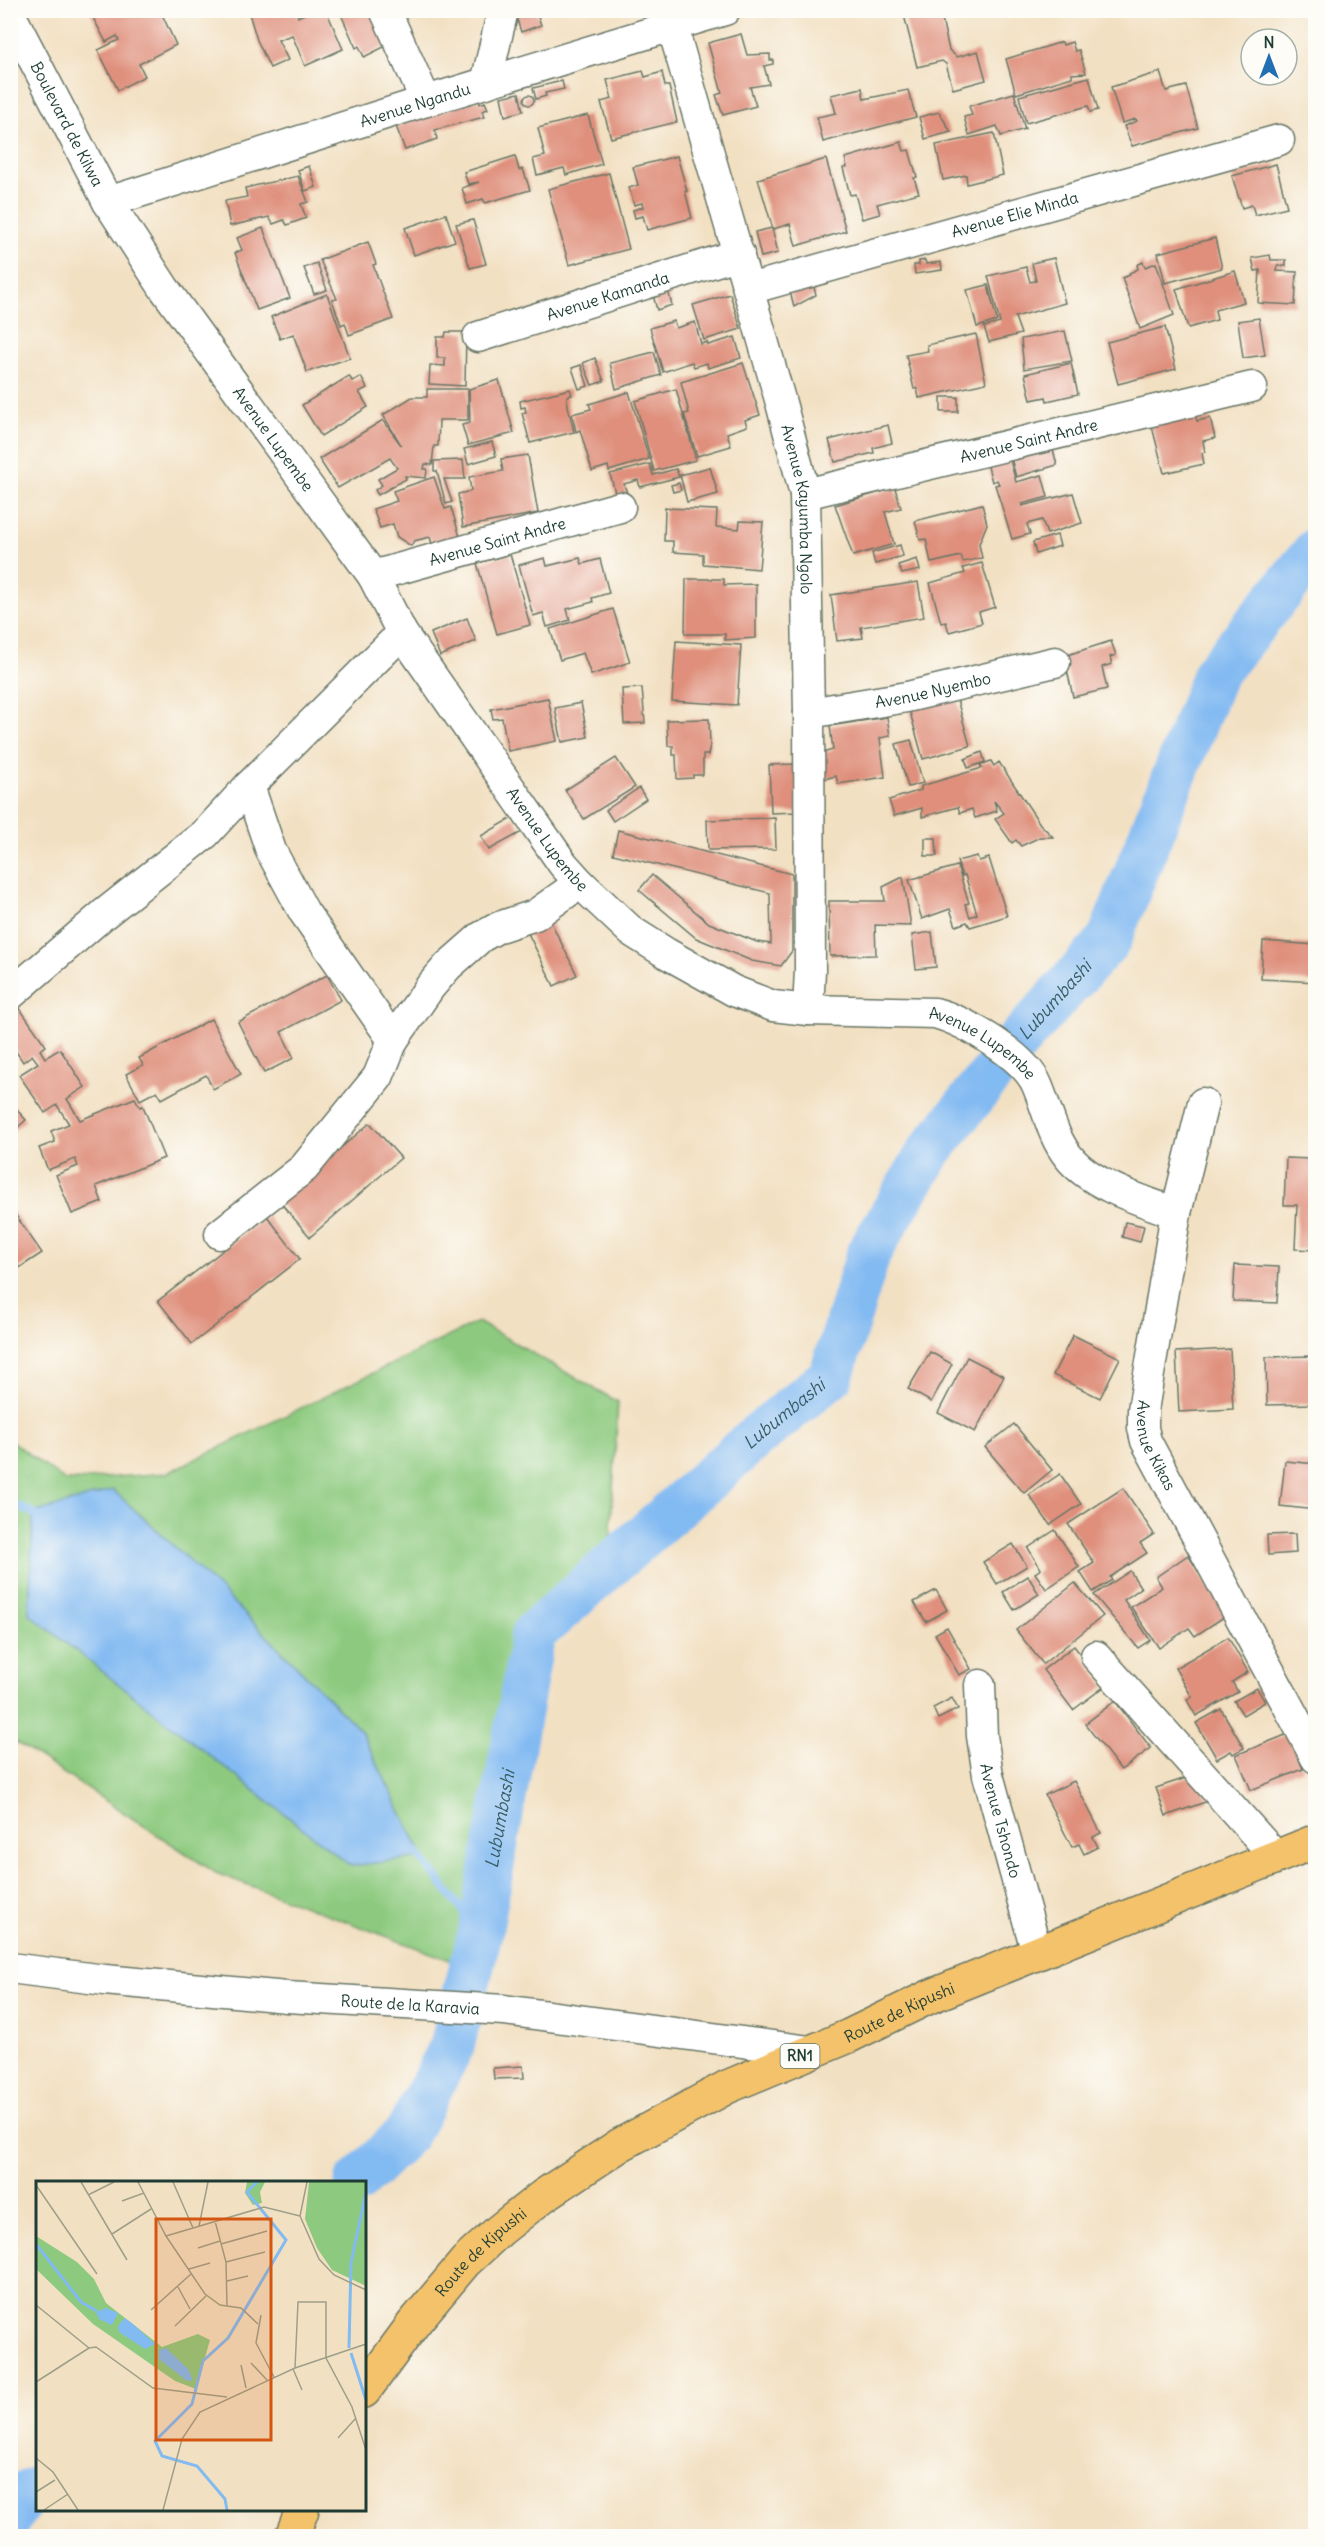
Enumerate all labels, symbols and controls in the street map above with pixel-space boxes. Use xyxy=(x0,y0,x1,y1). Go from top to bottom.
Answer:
north arrow xyxy=(1239,27,1299,87)
text: N xyxy=(1263,32,1275,52)
street label: Boulevard de Kilwa xyxy=(27,58,108,190)
street label: Avenue Ngandu xyxy=(357,78,473,131)
street label: Avenue Elie Minda xyxy=(949,187,1080,242)
street label: Avenue Kamanda xyxy=(544,267,671,325)
street label: Avenue Lupembe xyxy=(229,383,318,495)
street label: Avenue Saint Andre xyxy=(958,414,1100,467)
street label: Avenue Kayumba Ngolo xyxy=(777,422,817,595)
street label: Avenue Saint Andre xyxy=(427,513,568,570)
street label: Avenue Nyembo xyxy=(873,668,993,712)
street label: Avenue Lupembe xyxy=(503,783,593,896)
water label: Lubumbashi xyxy=(1013,954,1098,1044)
street label: Avenue Lupembe xyxy=(929,1003,1041,1083)
water label: Lubumbashi xyxy=(738,1372,831,1454)
street label: Avenue Kikas xyxy=(1133,1399,1181,1494)
street label: Avenue Tshondo xyxy=(976,1762,1026,1880)
water label: Lubumbashi xyxy=(480,1766,520,1870)
street label: Route de Kipushi xyxy=(841,1978,957,2047)
street label: Route de la Karavia xyxy=(340,1990,480,2019)
road number: RN1 xyxy=(780,2044,820,2068)
inset map xyxy=(36,2181,366,2511)
street label: Route de Kipushi xyxy=(430,2203,530,2301)

